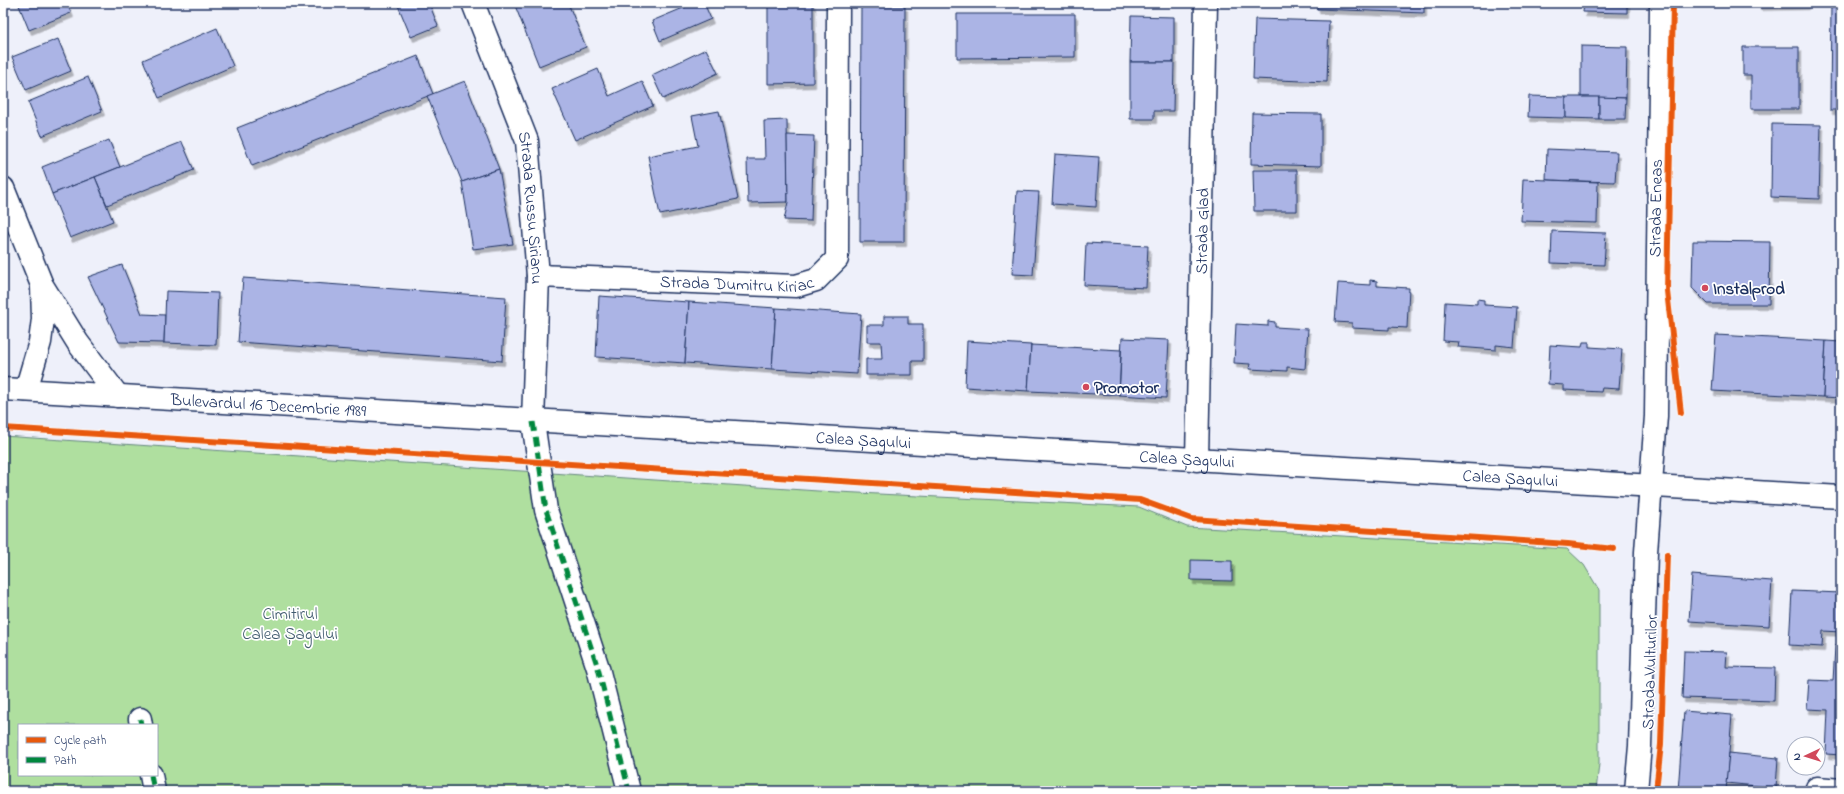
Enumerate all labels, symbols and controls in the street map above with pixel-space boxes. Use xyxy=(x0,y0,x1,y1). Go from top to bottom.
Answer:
street label: Strada Russu Șirianu xyxy=(510,127,549,285)
street label: Strada Eneas xyxy=(1643,159,1670,257)
street label: Strada Glad xyxy=(1190,187,1216,275)
street label: Strada Dumitru Kiriac xyxy=(659,270,817,300)
place label: Instalprod xyxy=(1713,277,1785,302)
marker: Instalprod xyxy=(1700,283,1710,293)
place label: Promotor xyxy=(1094,376,1160,401)
marker: Promotor xyxy=(1081,382,1091,392)
street label: Bulevardul 16 Decembrie 1989 xyxy=(169,388,367,424)
street label: Calea Șagului xyxy=(815,426,912,457)
street label: Calea Șagului xyxy=(1138,445,1235,476)
street label: Calea Șagului xyxy=(1462,464,1559,495)
park label: Cimitirul Calea Șagului xyxy=(242,602,338,649)
street label: Strada Vulturilor xyxy=(1636,613,1665,730)
legend xyxy=(18,724,158,776)
text: Cycle path xyxy=(54,732,106,751)
north arrow xyxy=(1786,736,1826,776)
text: Path xyxy=(54,752,77,770)
text: N xyxy=(1789,752,1805,761)

